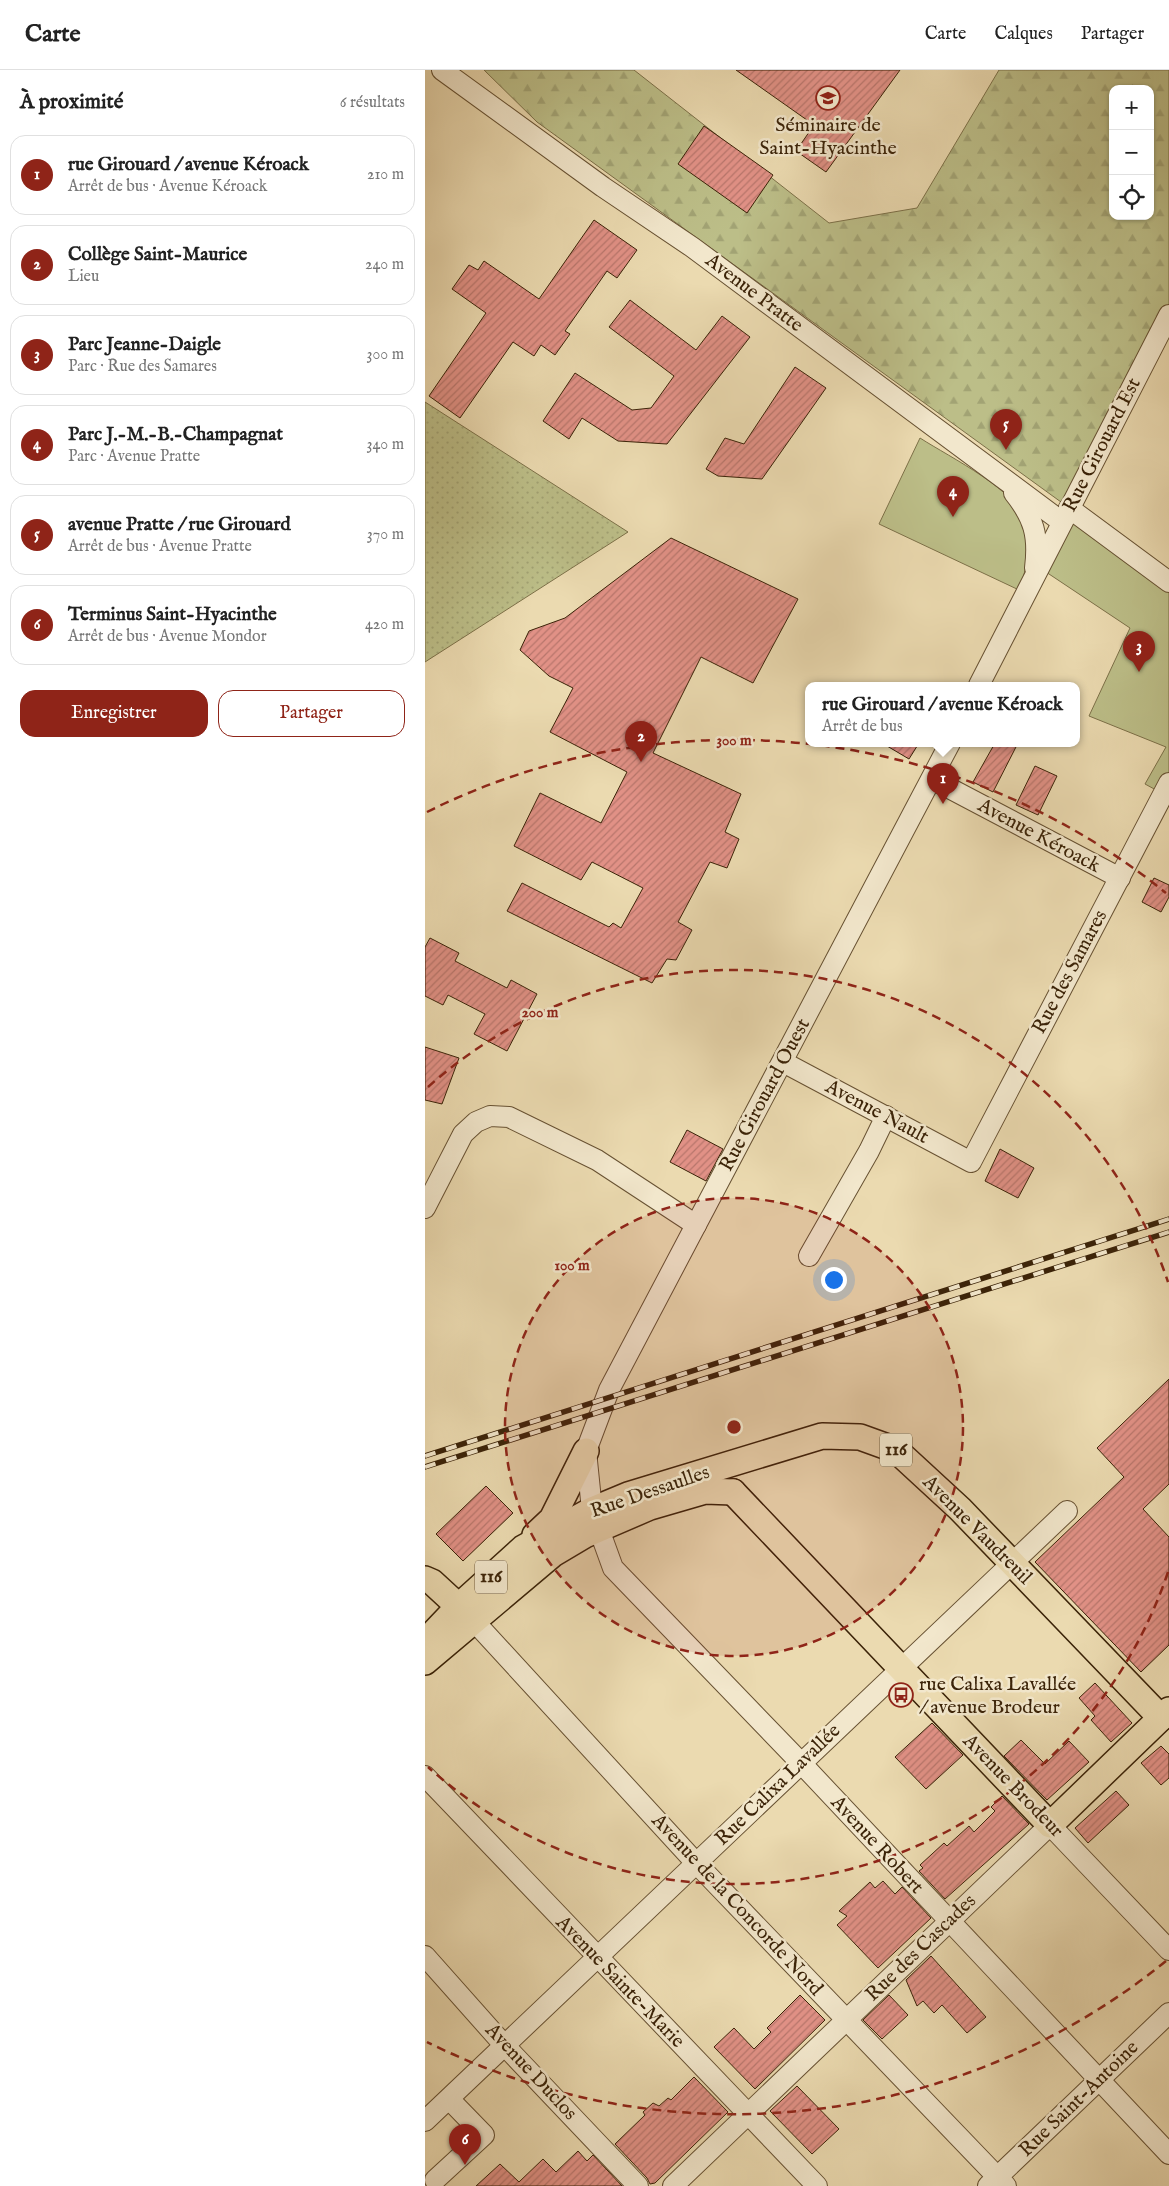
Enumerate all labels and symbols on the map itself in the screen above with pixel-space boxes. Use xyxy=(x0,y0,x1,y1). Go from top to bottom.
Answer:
school or university icon: Séminaire de Saint-Hyacinthe xyxy=(815,85,841,111)
place label: Séminaire de Saint-Hyacinthe xyxy=(759,113,897,161)
street label: Avenue Pratte xyxy=(699,248,808,338)
street label: Rue Girouard Est xyxy=(1057,374,1147,516)
pin: 5 xyxy=(990,409,1022,450)
pin: 4 xyxy=(937,476,969,517)
pin: 3 xyxy=(1123,631,1155,672)
pin: 2 xyxy=(625,721,657,762)
text: 300 m xyxy=(716,731,752,750)
pin: 1 xyxy=(927,763,959,804)
street label: Avenue Kéroack xyxy=(973,793,1105,879)
street label: Rue des Samares xyxy=(1027,906,1113,1038)
text: 200 m xyxy=(522,1003,559,1022)
street label: Rue Girouard Ouest xyxy=(714,1014,816,1176)
street label: Avenue Nault xyxy=(820,1074,933,1150)
text: 100 m xyxy=(554,1256,590,1275)
your location xyxy=(821,1267,847,1293)
centre of rings xyxy=(725,1418,743,1436)
road number: 116 xyxy=(880,1434,912,1466)
street label: Rue Dessaulles xyxy=(587,1460,713,1524)
street label: Avenue Vaudreuil xyxy=(916,1469,1037,1590)
road number: 116 xyxy=(475,1560,507,1594)
place label: rue Calixa Lavallée / avenue Brodeur xyxy=(919,1672,1076,1720)
bus stop icon: rue Calixa Lavallée / avenue Brodeur xyxy=(888,1682,914,1708)
street label: Rue Calixa Lavallée xyxy=(710,1719,846,1851)
street label: Avenue Brodeur xyxy=(957,1728,1069,1843)
street label: Avenue Robert xyxy=(824,1790,929,1899)
street label: Avenue de la Concorde Nord xyxy=(645,1808,828,2002)
street label: Rue des Cascades xyxy=(860,1889,982,2007)
street label: Avenue Sainte-Marie xyxy=(550,1910,690,2054)
street label: Avenue Duclos xyxy=(479,2018,582,2126)
street label: Rue Saint-Antoine xyxy=(1014,2036,1144,2162)
pin: 6 xyxy=(449,2124,481,2165)

